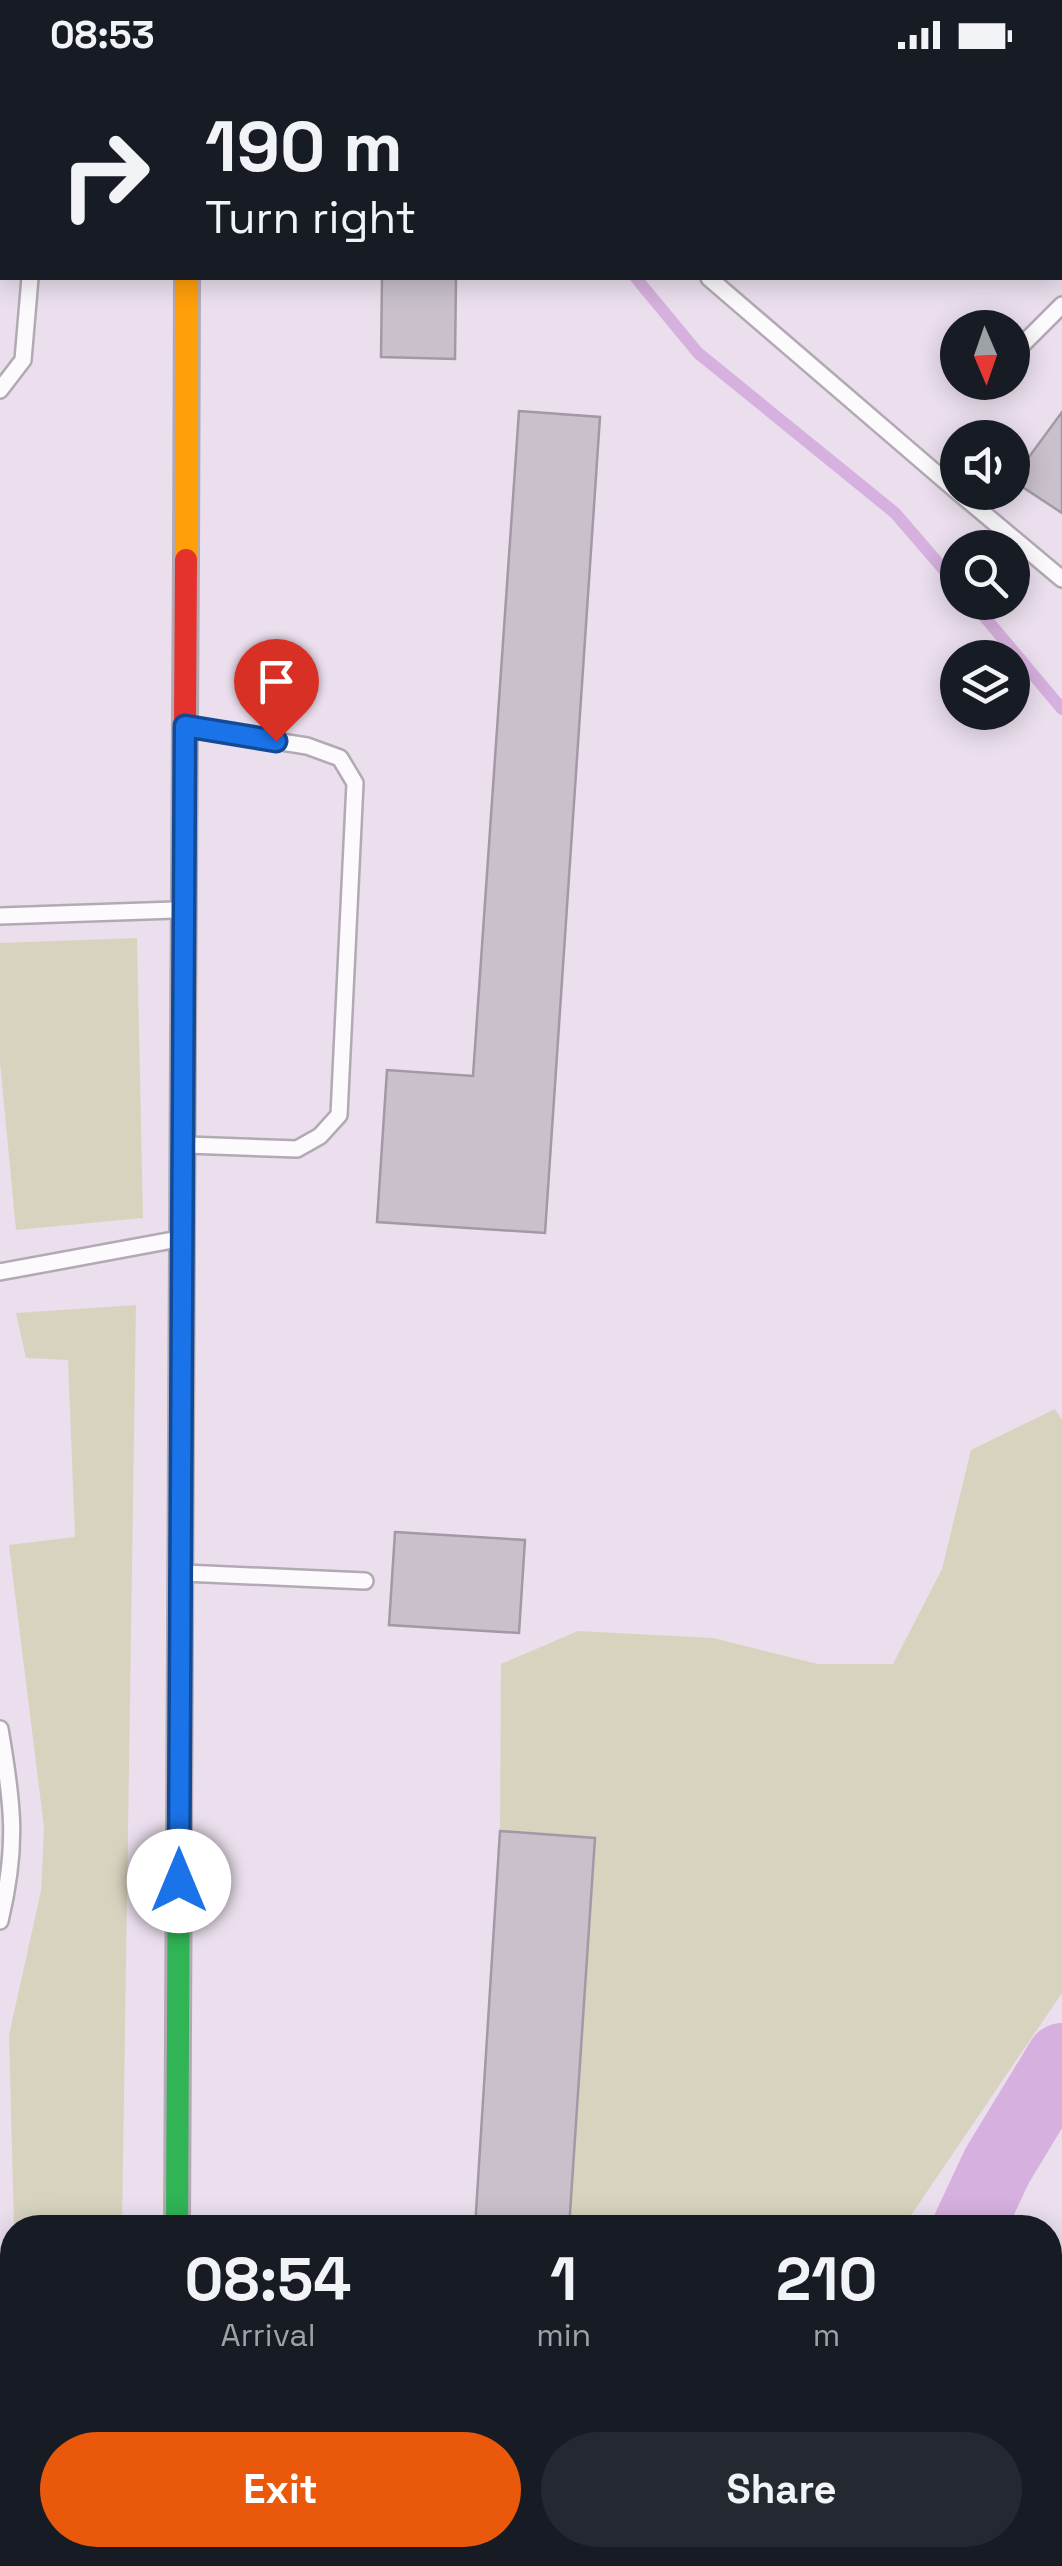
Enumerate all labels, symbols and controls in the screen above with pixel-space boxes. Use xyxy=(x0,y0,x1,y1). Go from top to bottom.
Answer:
text: 08:53 xyxy=(50,11,155,59)
text: 190 m xyxy=(205,102,403,191)
icon: right xyxy=(40,110,170,240)
text: Turn right xyxy=(205,189,416,246)
north arrow xyxy=(940,310,1030,400)
map controls xyxy=(940,310,1030,730)
button: sound xyxy=(940,420,1030,510)
button: search xyxy=(940,530,1030,620)
pin xyxy=(234,639,319,742)
button: layers xyxy=(940,640,1030,730)
icon: arrive xyxy=(249,654,304,709)
position arrow xyxy=(127,1829,231,1933)
text: 08:54 xyxy=(185,2241,352,2318)
text: 1 xyxy=(550,2241,577,2318)
text: 210 xyxy=(776,2241,877,2318)
text: Arrival xyxy=(221,2315,316,2355)
text: min xyxy=(536,2315,591,2355)
text: m xyxy=(813,2315,840,2355)
button: Exit xyxy=(40,2432,521,2547)
button: Share xyxy=(541,2432,1022,2547)

